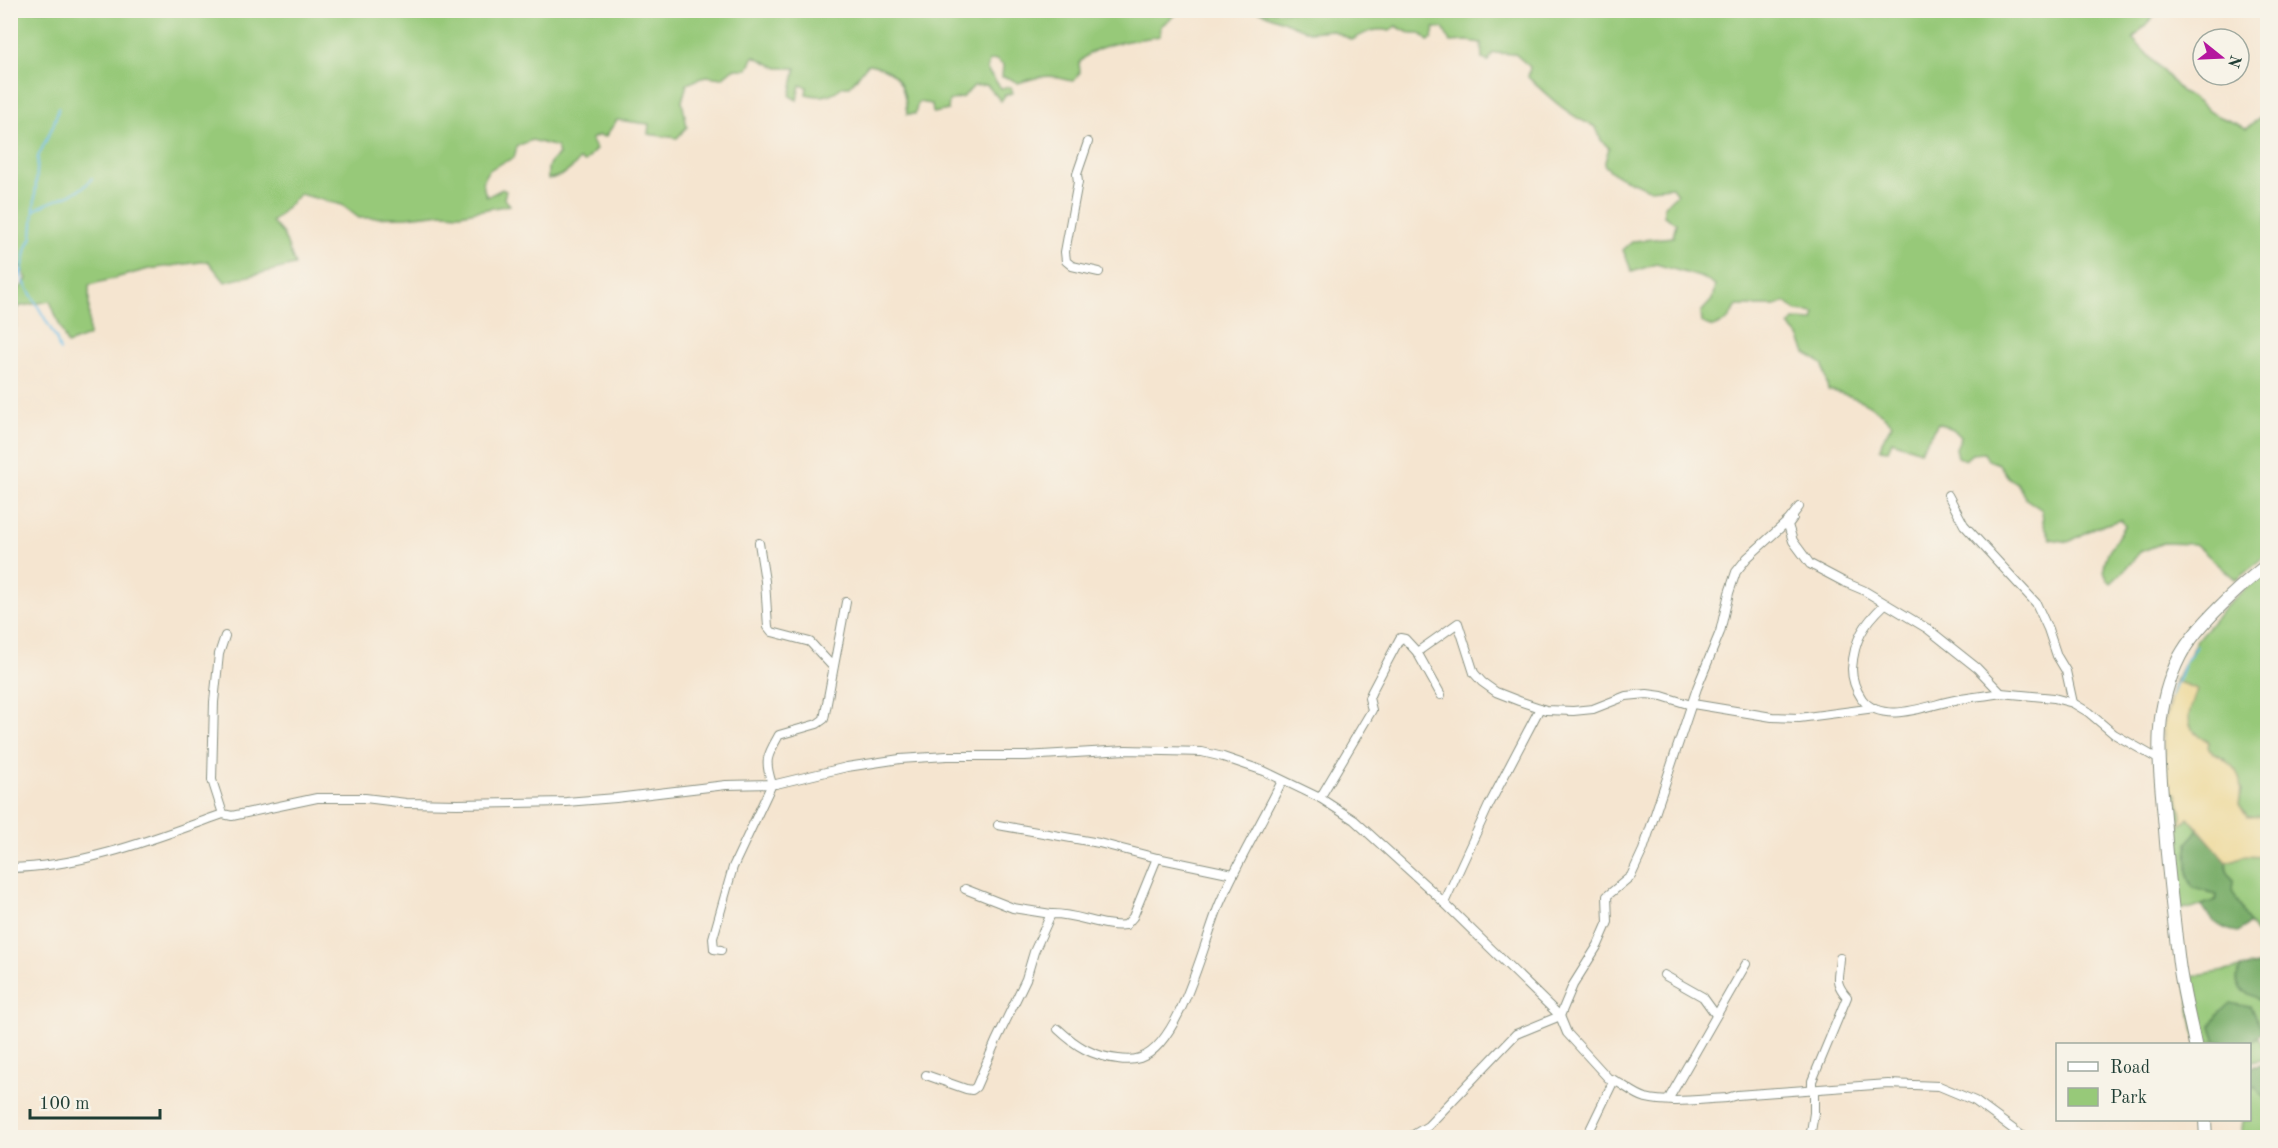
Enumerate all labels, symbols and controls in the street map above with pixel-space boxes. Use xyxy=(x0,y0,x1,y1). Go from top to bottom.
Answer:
north arrow xyxy=(2191,27,2251,87)
text: N xyxy=(2224,53,2243,70)
legend xyxy=(2056,1043,2251,1121)
text: Road xyxy=(2110,1059,2150,1077)
scale bar xyxy=(30,1082,160,1120)
text: Park xyxy=(2110,1089,2147,1107)
text: 100 m xyxy=(39,1095,90,1113)

